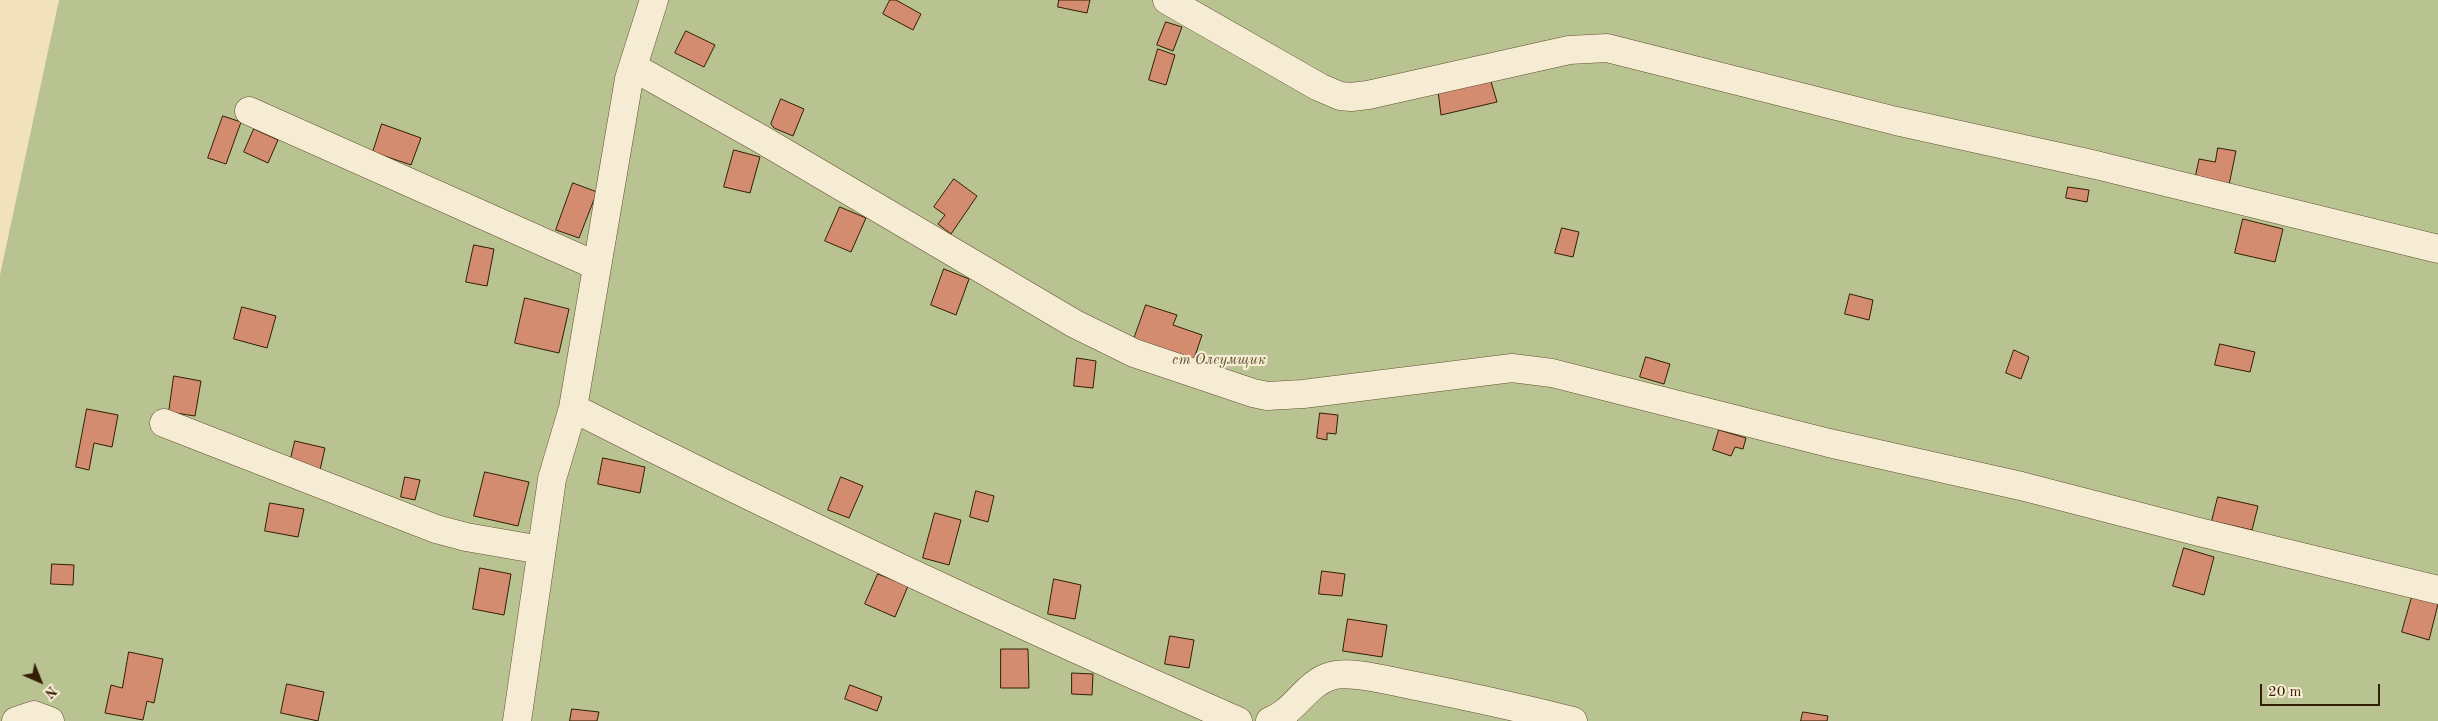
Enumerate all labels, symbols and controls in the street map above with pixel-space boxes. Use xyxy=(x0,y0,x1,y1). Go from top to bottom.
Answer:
park label: ст Олеумщик xyxy=(1172,351,1266,369)
north arrow xyxy=(15,656,65,706)
scale bar xyxy=(2263,674,2383,706)
text: N xyxy=(42,683,59,701)
text: 20 m xyxy=(2268,685,2302,700)

